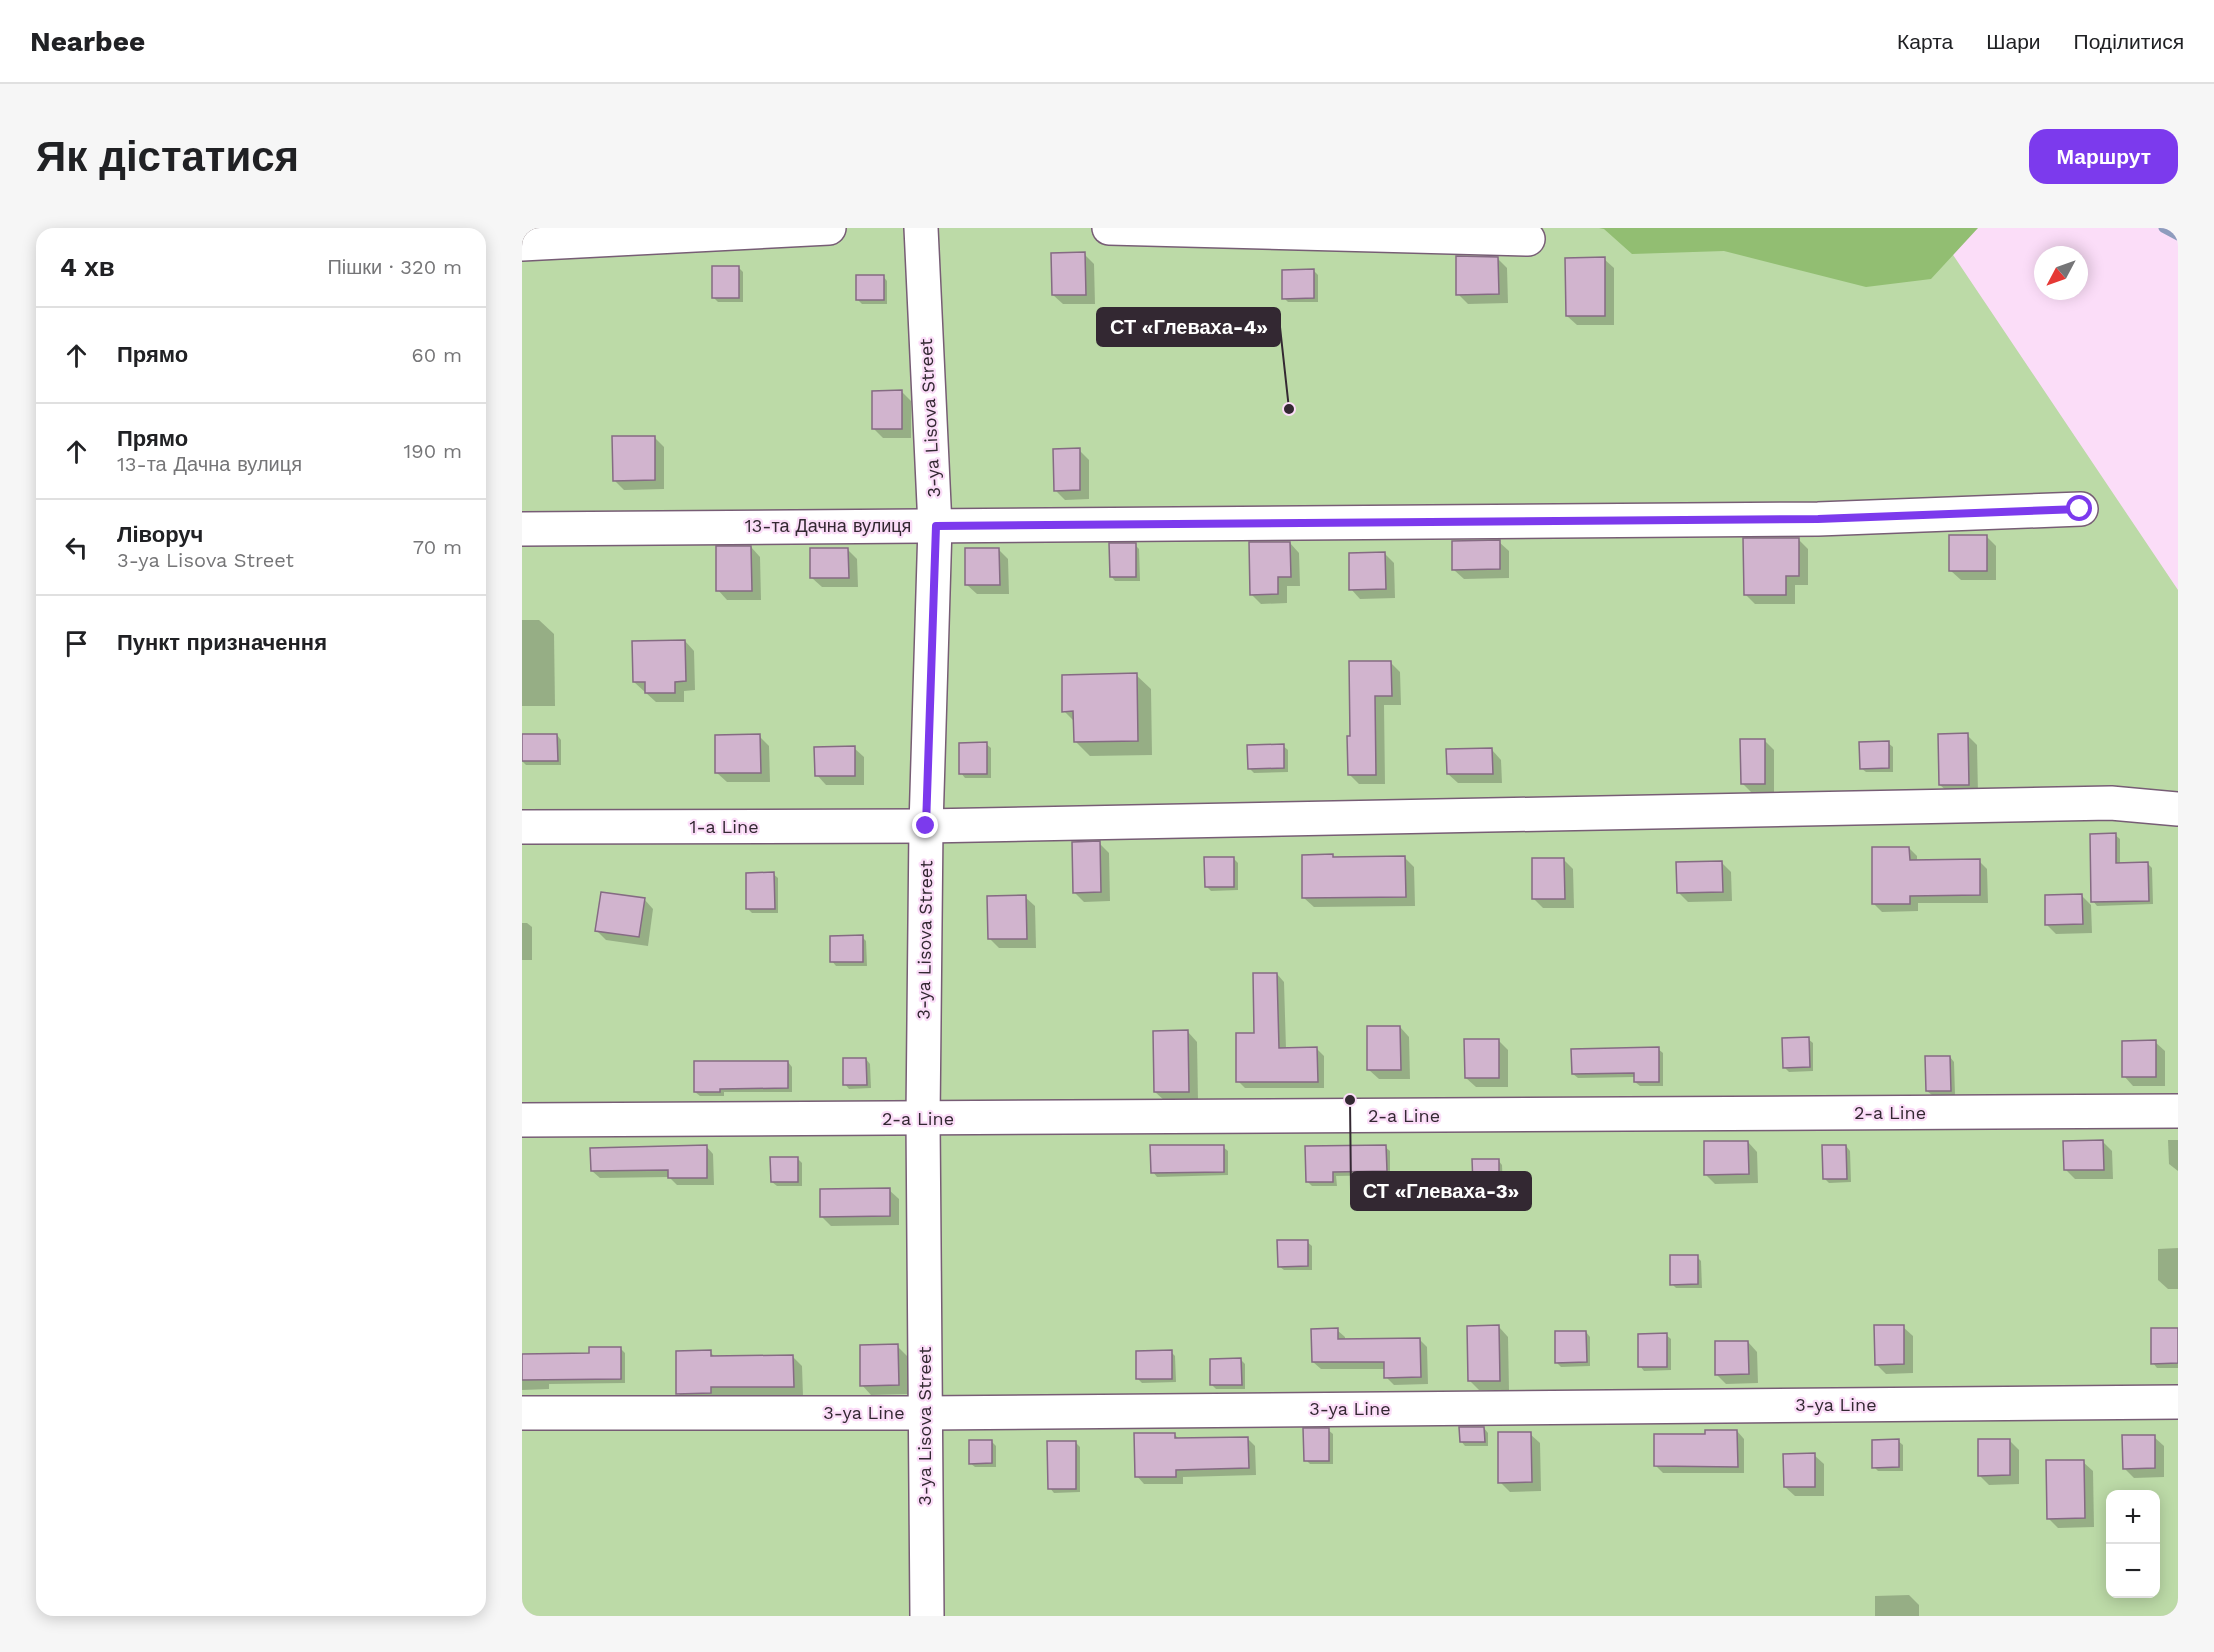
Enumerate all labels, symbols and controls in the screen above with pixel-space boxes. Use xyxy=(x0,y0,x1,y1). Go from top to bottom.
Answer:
text: Nearbee xyxy=(30,25,145,58)
text: Карта xyxy=(1897,29,1953,54)
text: Шари xyxy=(1986,29,2041,54)
text: Поділитися xyxy=(2074,29,2184,54)
button: Маршрут xyxy=(2029,129,2178,184)
text: Як дістатися xyxy=(36,132,299,181)
north arrow xyxy=(2034,246,2088,300)
text: 4 хв xyxy=(60,252,115,282)
text: Пішки · 320 m xyxy=(327,255,462,279)
callout: СТ «Глеваха-4» xyxy=(1097,308,1280,346)
text: СТ «Глеваха-4» xyxy=(1110,315,1268,339)
street label: 3-ya Lisova Street xyxy=(915,338,944,498)
icon: ahead xyxy=(60,339,93,372)
text: Прямо xyxy=(117,342,188,367)
text: 60 m xyxy=(412,343,462,367)
text: Прямо xyxy=(117,426,188,451)
icon: ahead xyxy=(60,435,93,468)
text: 190 m xyxy=(404,439,462,463)
text: 13-та Дачна вулиця xyxy=(117,452,302,476)
route start xyxy=(2066,495,2092,521)
street label: 13-та Дачна вулиця xyxy=(745,515,911,536)
text: Ліворуч xyxy=(117,522,203,547)
icon: left xyxy=(60,531,93,564)
text: 70 m xyxy=(413,535,462,559)
text: 3-ya Lisova Street xyxy=(117,548,294,572)
icon: arrive xyxy=(60,627,93,660)
text: Пункт призначення xyxy=(117,630,327,655)
route end xyxy=(912,812,938,838)
street label: 1-a Line xyxy=(689,816,759,837)
street label: 3-ya Lisova Street xyxy=(913,860,936,1020)
street label: 2-a Line xyxy=(1854,1102,1926,1123)
street label: 2-a Line xyxy=(1368,1105,1440,1126)
street label: 2-a Line xyxy=(882,1108,954,1129)
callout: СТ «Глеваха-3» xyxy=(1351,1172,1531,1210)
text: СТ «Глеваха-3» xyxy=(1363,1179,1520,1203)
street label: 3-ya Lisova Street xyxy=(914,1346,935,1506)
street label: 3-ya Line xyxy=(1795,1394,1877,1415)
street label: 3-ya Line xyxy=(1309,1398,1391,1419)
street label: 3-ya Line xyxy=(823,1402,905,1423)
map controls xyxy=(2106,1490,2160,1598)
button: + xyxy=(2106,1490,2160,1544)
button: − xyxy=(2106,1544,2160,1598)

